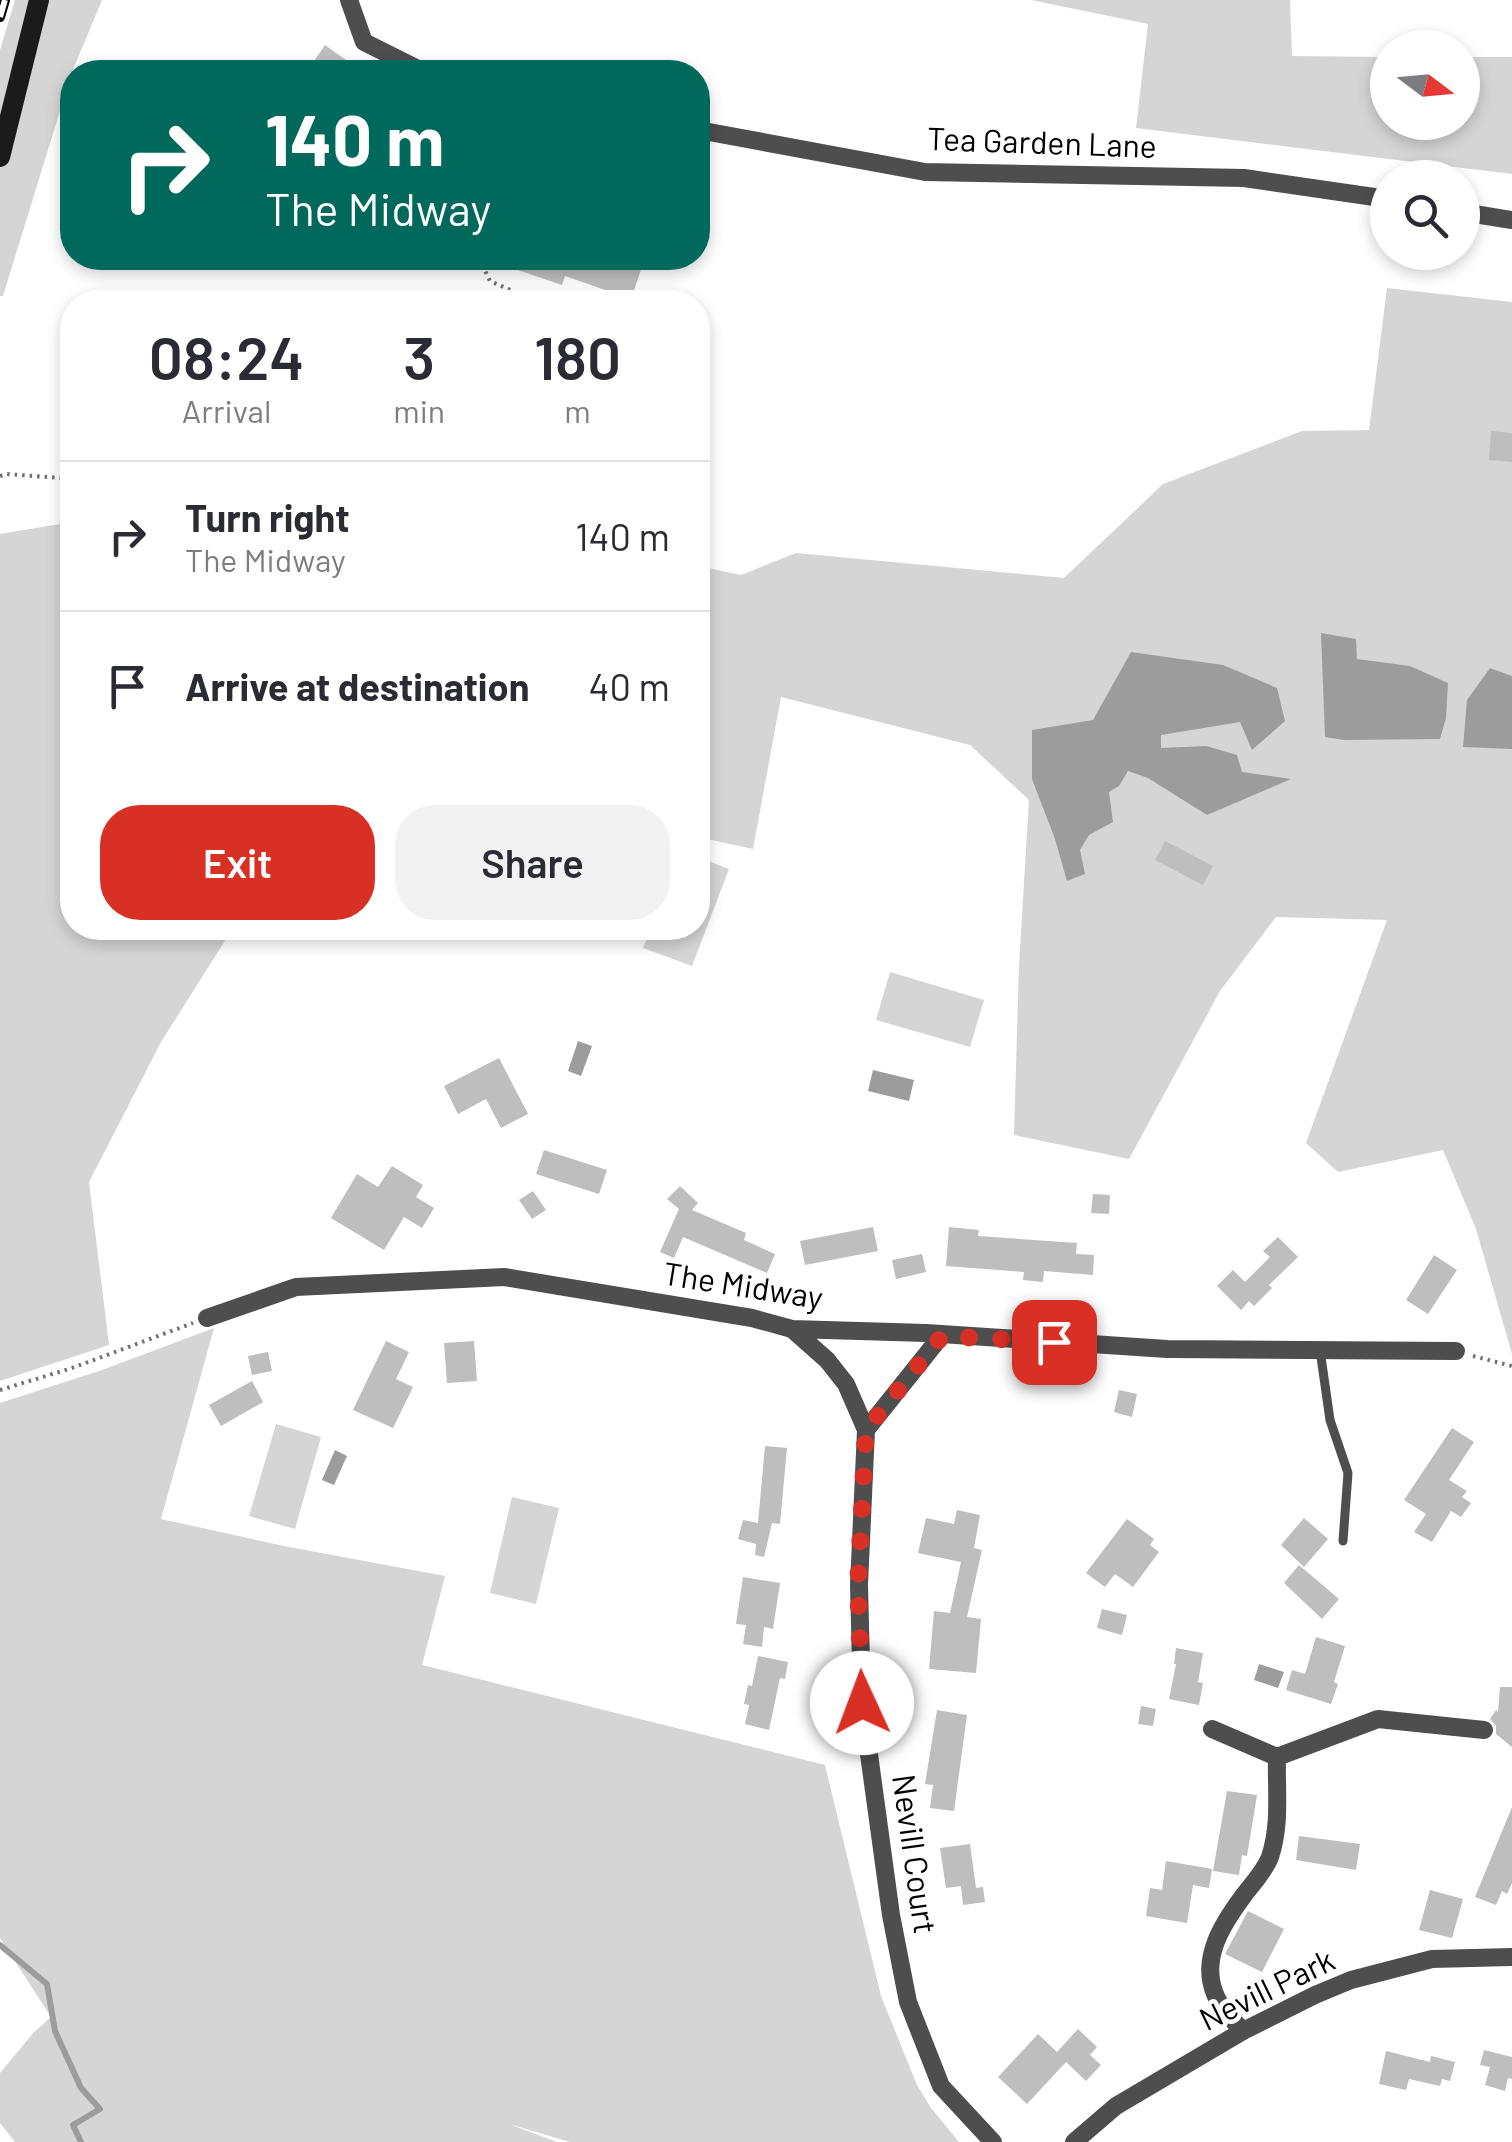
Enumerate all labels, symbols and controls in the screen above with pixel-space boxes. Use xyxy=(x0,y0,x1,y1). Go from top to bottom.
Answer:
north arrow xyxy=(1370,30,1480,140)
map controls xyxy=(1370,30,1480,270)
text: 140 m xyxy=(265,96,444,180)
icon: right xyxy=(100,100,230,230)
street label: Tea Garden Lane xyxy=(927,118,1157,164)
button: search xyxy=(1370,160,1480,270)
text: The Midway xyxy=(265,181,491,235)
text: 08:24 xyxy=(149,320,304,392)
text: 3 xyxy=(403,320,435,392)
text: 180 xyxy=(534,320,621,392)
text: Arrival xyxy=(182,391,271,429)
text: min xyxy=(393,391,445,429)
text: m xyxy=(564,391,591,429)
text: Turn right xyxy=(185,494,350,540)
icon: right xyxy=(100,509,155,564)
text: 140 m xyxy=(575,513,670,559)
text: The Midway xyxy=(185,540,346,578)
icon: arrive xyxy=(100,659,155,714)
text: Arrive at destination xyxy=(185,663,530,709)
text: 40 m xyxy=(589,663,670,709)
button: Exit xyxy=(100,805,375,920)
button: Share xyxy=(395,805,670,920)
street label: The Midway xyxy=(661,1253,826,1315)
pin xyxy=(1012,1300,1097,1385)
icon: arrive xyxy=(1027,1315,1082,1370)
position arrow xyxy=(810,1651,914,1755)
street label: Nevill Court xyxy=(886,1772,946,1936)
street label: Nevill Park xyxy=(1192,1939,1340,2037)

